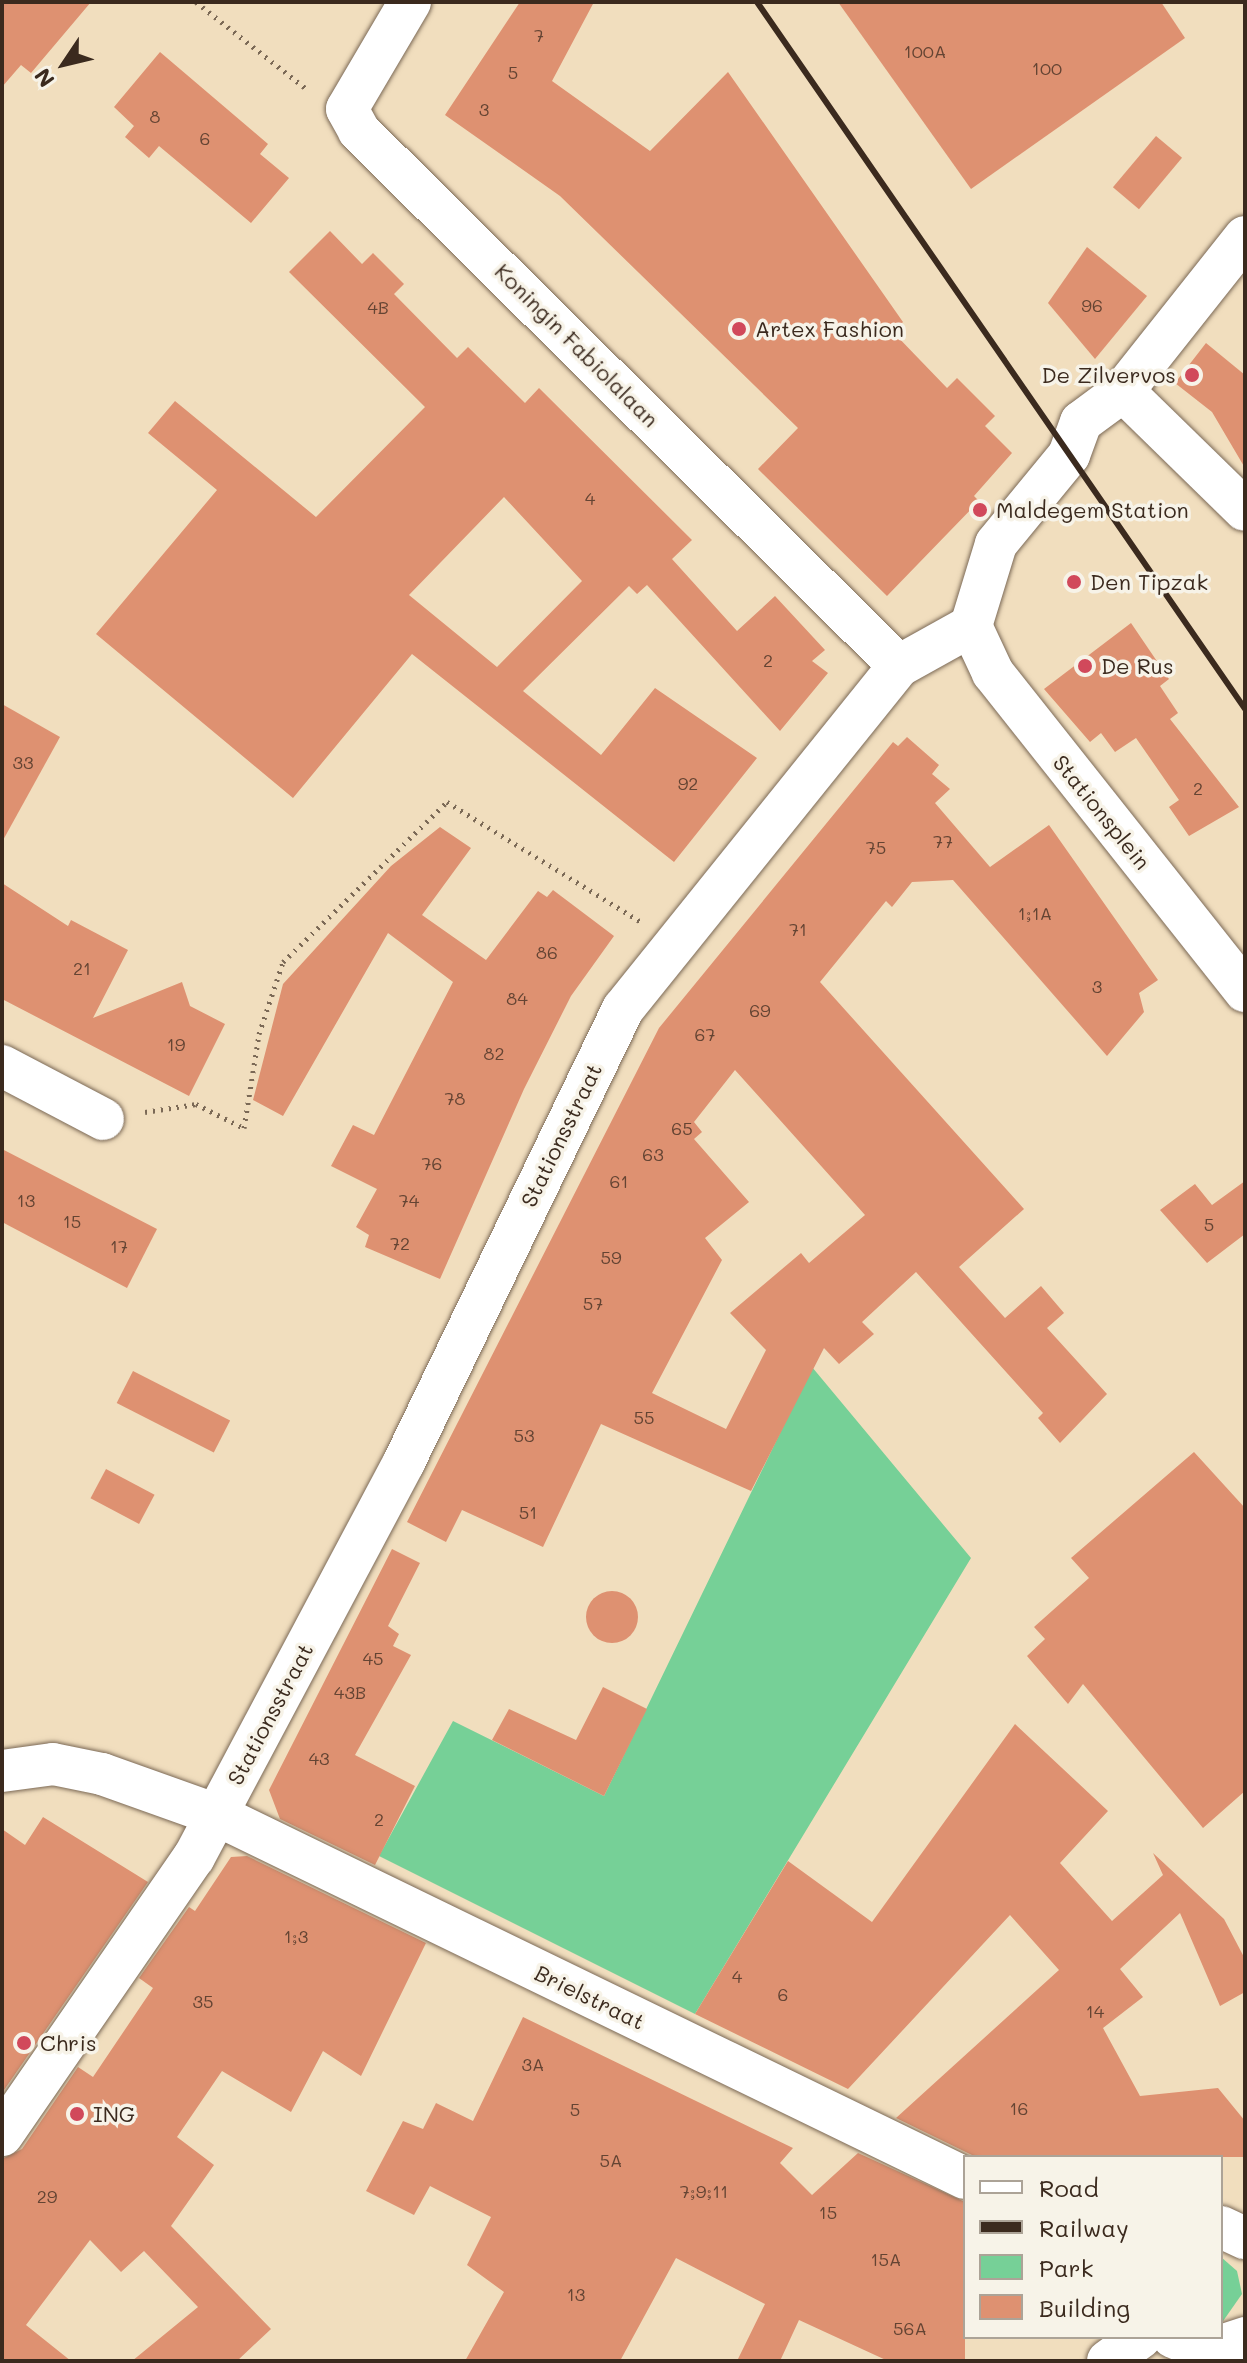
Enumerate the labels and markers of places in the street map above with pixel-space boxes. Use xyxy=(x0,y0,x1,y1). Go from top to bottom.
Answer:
place label: Artex Fashion xyxy=(755,316,904,342)
marker: Artex Fashion xyxy=(730,320,748,338)
place label: De Zilvervos xyxy=(1041,362,1176,388)
marker: De Zilvervos xyxy=(1183,366,1201,384)
place label: Maldegem Station xyxy=(996,497,1189,523)
marker: Maldegem Station xyxy=(971,501,989,519)
place label: Den Tipzak xyxy=(1090,569,1208,595)
marker: Den Tipzak xyxy=(1065,573,1083,591)
place label: De Rus xyxy=(1101,653,1174,679)
marker: De Rus xyxy=(1076,657,1094,675)
place label: Chris xyxy=(40,2030,97,2056)
marker: Chris xyxy=(15,2034,33,2052)
place label: ING xyxy=(93,2101,135,2127)
marker: ING xyxy=(68,2105,86,2123)

